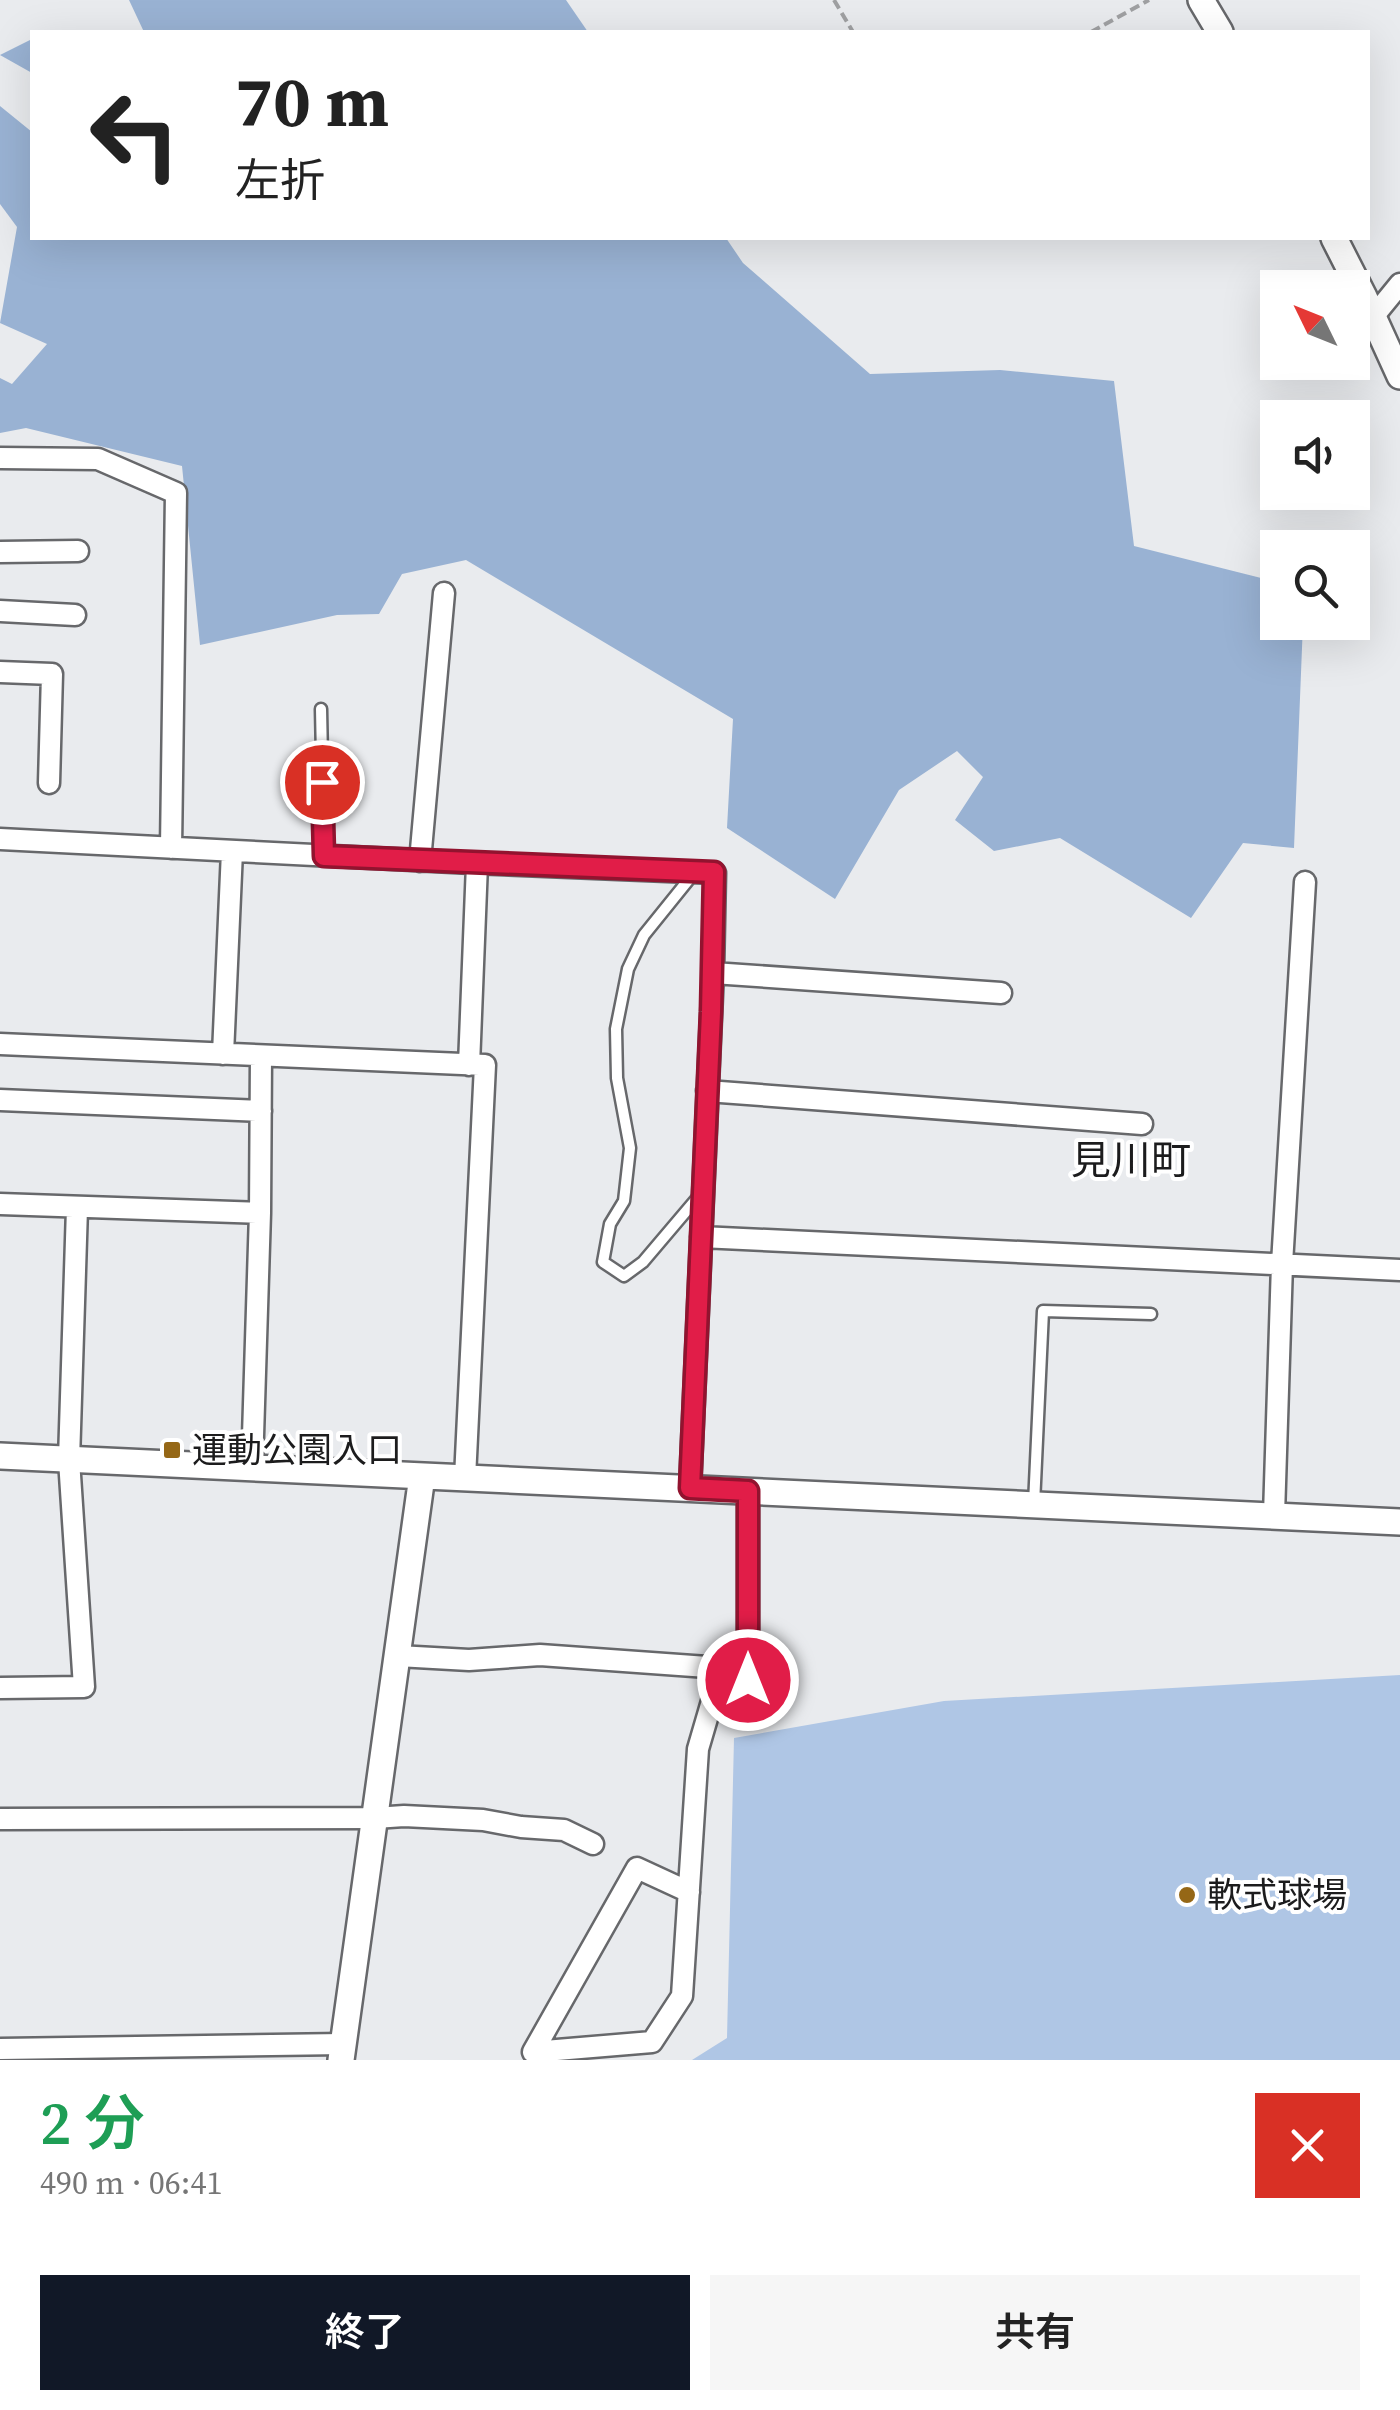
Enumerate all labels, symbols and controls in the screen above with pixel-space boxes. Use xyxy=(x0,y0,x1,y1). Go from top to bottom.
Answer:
text: 70 m xyxy=(235,53,389,149)
icon: left xyxy=(70,70,200,200)
text: 左折 xyxy=(235,149,325,211)
north arrow xyxy=(1260,270,1370,380)
map controls xyxy=(1260,270,1370,640)
button: sound xyxy=(1260,400,1370,510)
button: search xyxy=(1260,530,1370,640)
pin xyxy=(280,740,365,825)
icon: arrive xyxy=(295,755,350,810)
district label: 見川町 xyxy=(1071,1133,1191,1187)
place label: 運動公園入口 xyxy=(192,1426,402,1474)
marker: 運動公園入口 xyxy=(161,1439,183,1461)
position arrow xyxy=(696,1628,800,1732)
place label: 軟式球場 xyxy=(1207,1871,1347,1919)
marker: 軟式球場 xyxy=(1176,1884,1198,1906)
text: 2 分 xyxy=(40,2082,145,2164)
button: close xyxy=(1255,2093,1360,2198)
text: 490 m · 06:41 xyxy=(40,2161,222,2205)
button: 終了 xyxy=(40,2275,690,2390)
button: 共有 xyxy=(710,2275,1360,2390)

